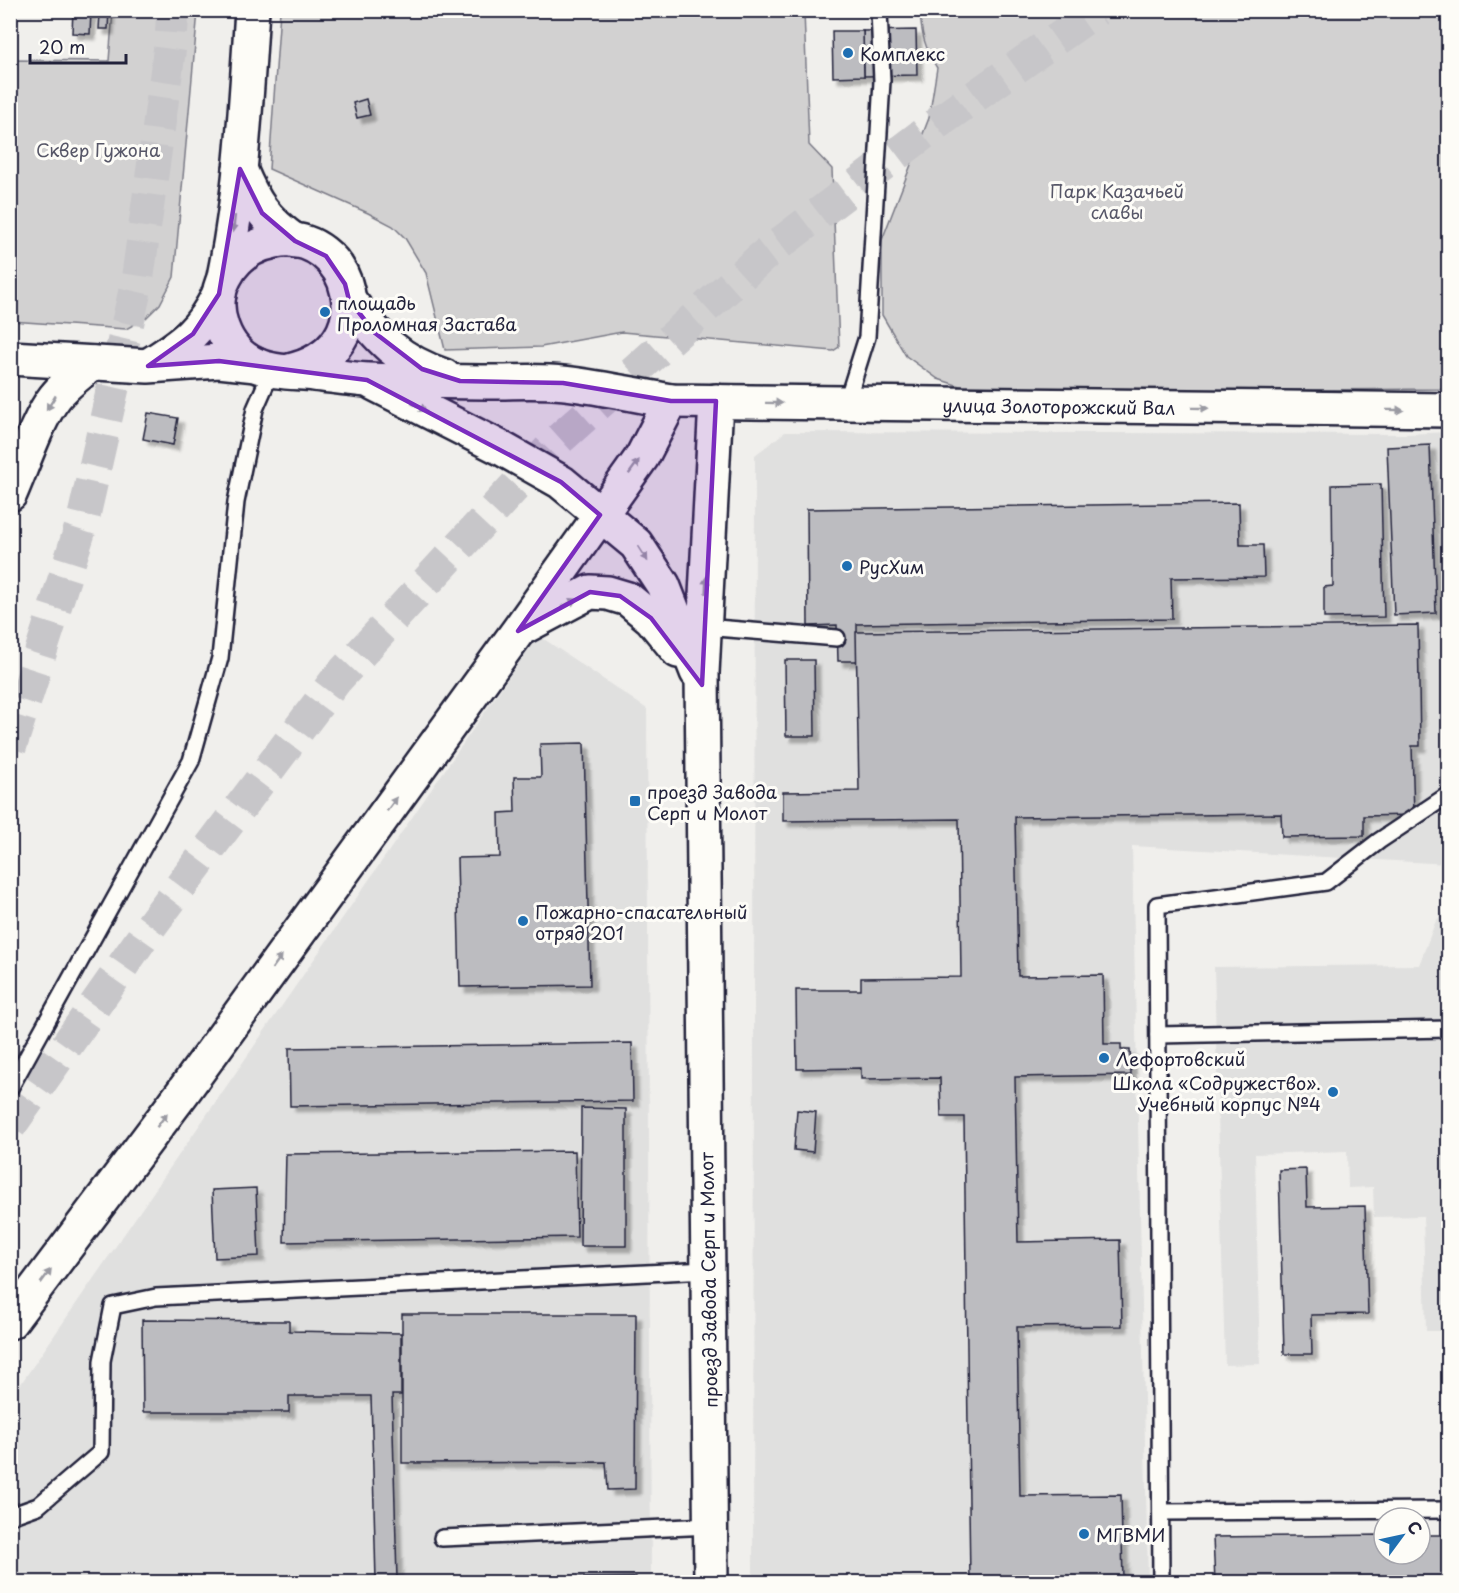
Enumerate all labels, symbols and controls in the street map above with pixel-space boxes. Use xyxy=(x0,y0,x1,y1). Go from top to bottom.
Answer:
scale bar xyxy=(30,27,126,65)
text: 20 m xyxy=(39,33,85,60)
place label: Комплекс xyxy=(860,40,945,67)
marker: Комплекс xyxy=(841,46,855,60)
park label: Сквер Гужона xyxy=(36,136,161,163)
park label: Парк Казачьей славы xyxy=(1050,177,1184,225)
one-way arrow xyxy=(229,214,239,233)
place label: площадь Проломная Застава xyxy=(337,289,517,337)
marker: площадь Проломная Застава xyxy=(318,305,332,319)
street label: улица Золоторожский Вал xyxy=(942,391,1175,420)
one-way arrow xyxy=(46,395,57,412)
one-way arrow xyxy=(765,398,784,407)
one-way arrow xyxy=(411,402,428,412)
one-way arrow xyxy=(1191,403,1210,413)
one-way arrow xyxy=(1386,405,1405,415)
one-way arrow xyxy=(628,460,640,476)
one-way arrow xyxy=(637,546,648,563)
place label: РусХим xyxy=(859,553,924,580)
marker: РусХим xyxy=(840,559,854,573)
one-way arrow xyxy=(701,575,710,594)
one-way arrow xyxy=(561,598,578,608)
place label: проезд Завода Серп и Молот xyxy=(647,778,778,826)
marker: проезд Завода Серп и Молот xyxy=(628,794,642,808)
one-way arrow xyxy=(386,797,398,813)
place label: Пожарно-спасательный отряд 201 xyxy=(535,898,748,946)
marker: Пожарно-спасательный отряд 201 xyxy=(516,914,530,928)
one-way arrow xyxy=(271,954,283,969)
place label: Лефортовский xyxy=(1116,1045,1245,1072)
marker: Лефортовский xyxy=(1097,1051,1111,1065)
place label: Школа «Содружество». Учебный корпус №4 xyxy=(1112,1069,1321,1117)
marker: Школа «Содружество». Учебный корпус №4 xyxy=(1326,1085,1340,1099)
one-way arrow xyxy=(156,1112,168,1127)
street label: проезд Завода Серп и Молот xyxy=(692,1152,724,1408)
one-way arrow xyxy=(39,1268,51,1283)
north arrow xyxy=(1372,1506,1432,1566)
text: С xyxy=(1402,1516,1429,1539)
place label: МГВМИ xyxy=(1096,1521,1165,1548)
marker: МГВМИ xyxy=(1077,1527,1091,1541)

